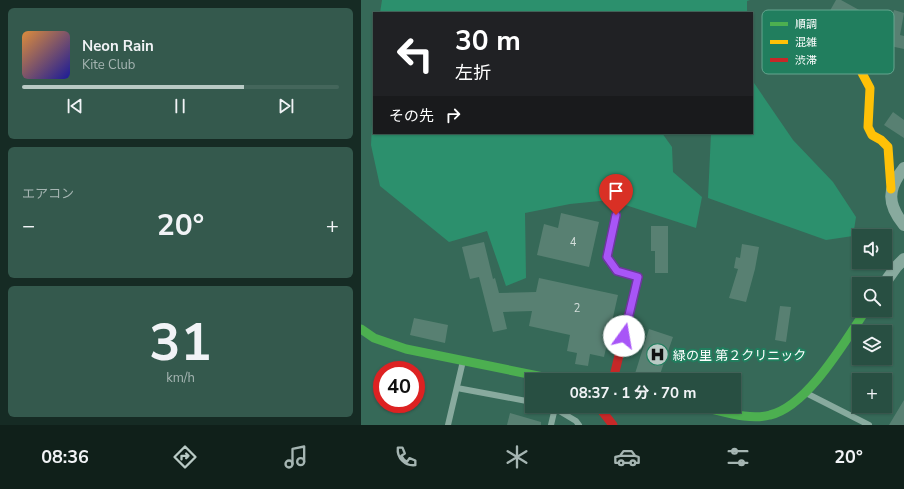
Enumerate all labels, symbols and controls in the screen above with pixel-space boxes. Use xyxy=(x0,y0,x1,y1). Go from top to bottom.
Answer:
legend xyxy=(762,10,894,74)
text: 順調 xyxy=(795,17,817,32)
text: 30 m xyxy=(455,22,521,60)
icon: left xyxy=(389,28,441,80)
text: 混雑 xyxy=(795,35,817,50)
text: Neon Rain xyxy=(82,36,154,56)
text: 渋滞 xyxy=(795,53,817,68)
text: Kite Club xyxy=(82,56,135,74)
text: 左折 xyxy=(455,61,491,85)
icon: previous xyxy=(64,95,86,117)
icon: pause xyxy=(169,95,191,117)
icon: next xyxy=(275,95,297,117)
icon: right xyxy=(442,104,464,126)
text: その先 xyxy=(389,106,434,126)
pin xyxy=(599,174,633,215)
icon: arrive xyxy=(605,180,627,202)
text: エアコン xyxy=(22,185,74,203)
text: 20° xyxy=(157,205,204,246)
text: − xyxy=(22,211,35,241)
text: + xyxy=(326,211,339,241)
map controls xyxy=(852,229,892,413)
button: sound xyxy=(852,229,892,269)
house number: 4 xyxy=(570,235,577,250)
button: search xyxy=(852,277,892,317)
house number: 2 xyxy=(574,301,580,316)
text: 31 xyxy=(149,307,212,378)
position arrow xyxy=(603,315,645,357)
button: layers xyxy=(852,325,892,365)
hospital icon: 緑の里 第２クリニック xyxy=(644,342,670,368)
place label: 緑の里 第２クリニック xyxy=(673,347,806,365)
speed limit sign: 40 xyxy=(373,361,425,413)
text: km/h xyxy=(166,369,195,387)
button: + xyxy=(852,373,892,413)
text: 08:37 · 1 分 · 70 m xyxy=(570,383,696,403)
icon: directions xyxy=(171,443,199,471)
icon: music xyxy=(282,443,310,471)
icon: phone xyxy=(392,443,420,471)
icon: climate xyxy=(503,443,531,471)
icon: car xyxy=(613,443,641,471)
icon: filters xyxy=(724,443,752,471)
text: 08:36 xyxy=(41,445,89,469)
text: 20° xyxy=(834,445,863,469)

